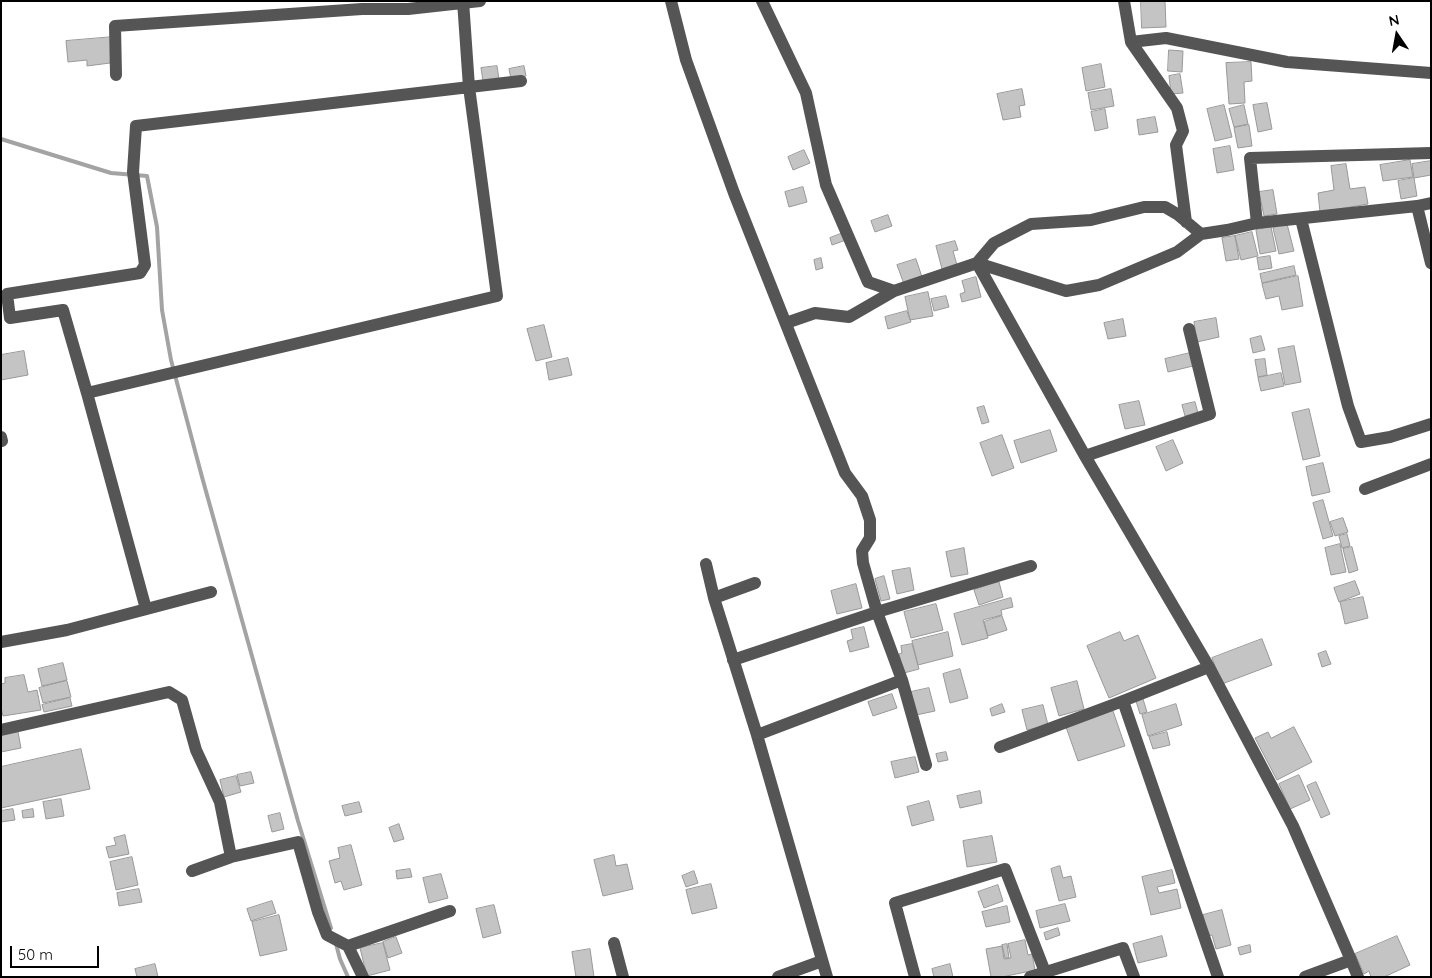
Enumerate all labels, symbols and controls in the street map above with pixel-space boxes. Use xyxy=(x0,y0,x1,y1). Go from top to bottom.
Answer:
north arrow xyxy=(1372,10,1422,60)
text: N xyxy=(1387,10,1401,30)
scale bar xyxy=(12,936,101,968)
text: 50 m xyxy=(18,945,53,964)

